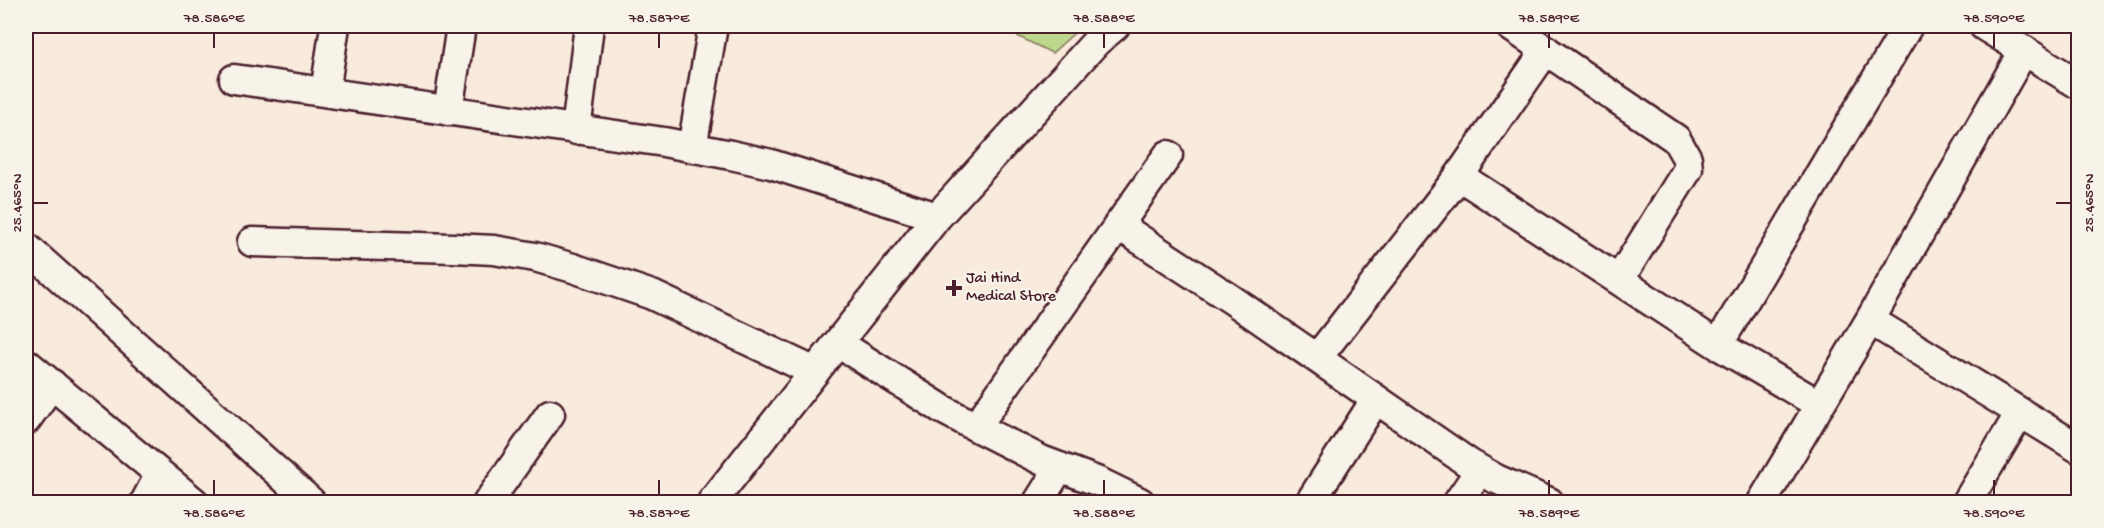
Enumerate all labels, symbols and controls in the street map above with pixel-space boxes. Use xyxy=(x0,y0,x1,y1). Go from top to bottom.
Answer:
text: 78.586°E xyxy=(183,10,245,28)
text: 78.587°E xyxy=(628,10,690,28)
text: 78.588°E xyxy=(1072,10,1135,28)
text: 78.589°E xyxy=(1518,10,1580,28)
text: 78.590°E xyxy=(1963,10,2025,28)
text: 25.465°N xyxy=(9,173,27,233)
text: 25.465°N xyxy=(2081,173,2099,233)
place label: Jai Hind Medical Store xyxy=(966,270,1057,307)
marker: Jai Hind Medical Store xyxy=(947,281,961,295)
text: 78.586°E xyxy=(183,505,245,523)
text: 78.587°E xyxy=(628,505,690,523)
text: 78.588°E xyxy=(1072,505,1135,523)
text: 78.589°E xyxy=(1518,505,1580,523)
text: 78.590°E xyxy=(1963,505,2025,523)

